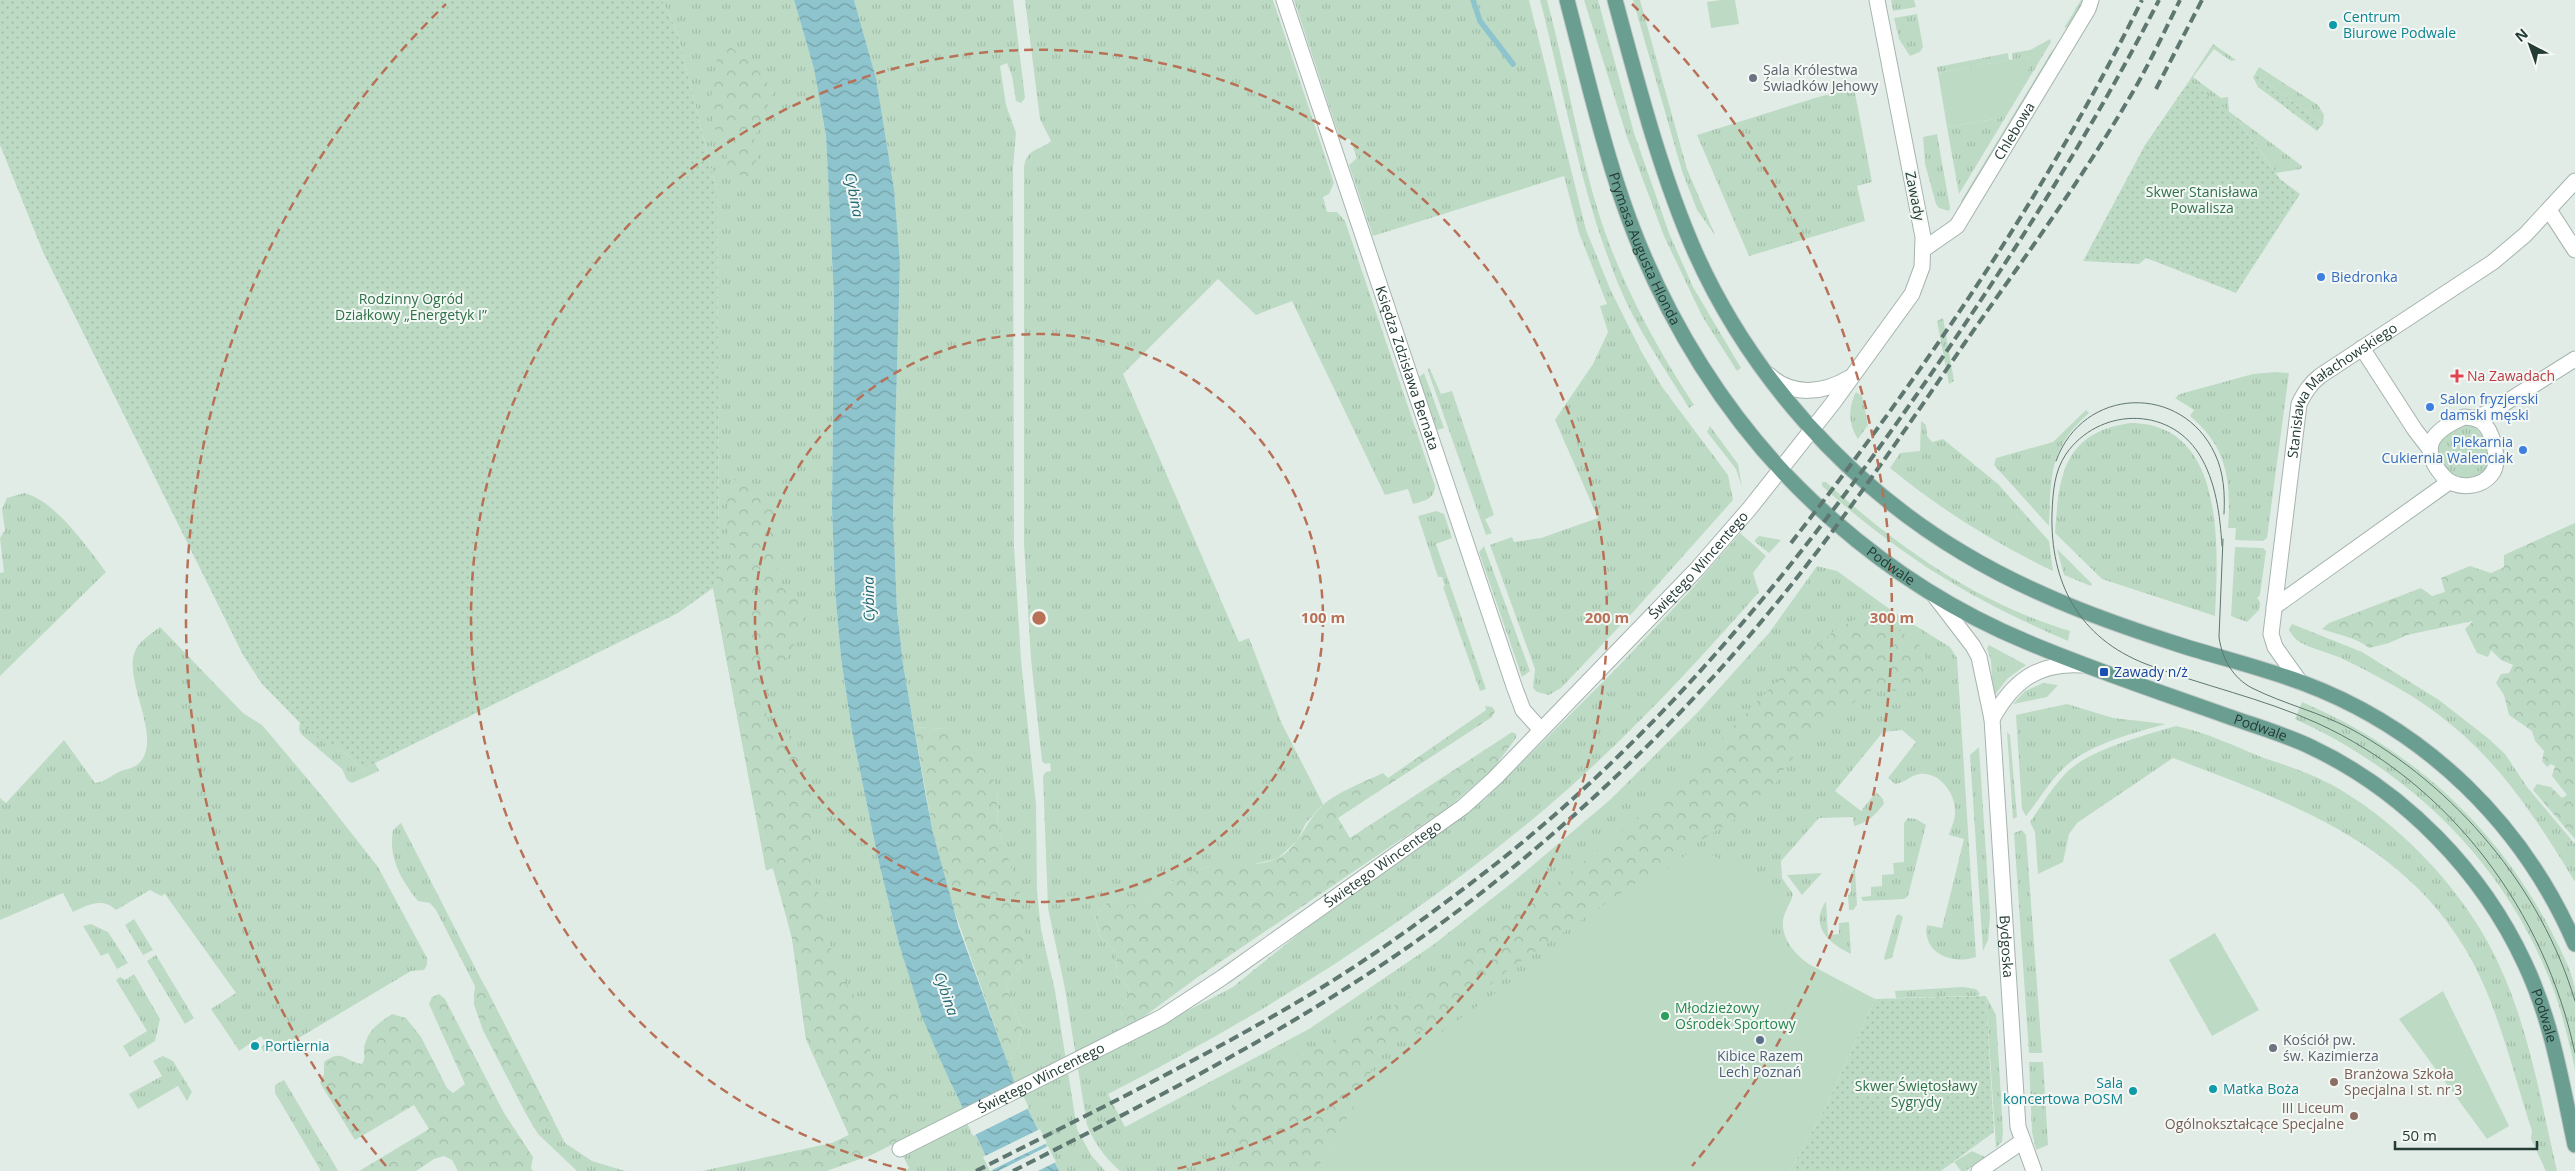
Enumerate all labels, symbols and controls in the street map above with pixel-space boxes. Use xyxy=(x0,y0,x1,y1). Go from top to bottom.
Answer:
place label: Centrum Biurowe Podwale xyxy=(2343,7,2456,42)
marker: Centrum Biurowe Podwale xyxy=(2327,19,2339,31)
north arrow xyxy=(2505,20,2555,70)
text: N xyxy=(2511,24,2532,46)
place label: Sala Królestwa Świadków Jehowy xyxy=(1763,60,1879,95)
marker: Sala Królestwa Świadków Jehowy xyxy=(1747,72,1759,84)
street label: Chlebowa xyxy=(1989,98,2039,163)
street label: Prymasa Augusta Hlonda xyxy=(1605,170,1686,328)
street label: Zawady xyxy=(1901,170,1930,223)
water label: Cybina xyxy=(841,171,869,219)
park label: Skwer Stanisława Powalisza xyxy=(2146,182,2258,217)
place label: Biedronka xyxy=(2331,267,2398,286)
marker: Biedronka xyxy=(2315,271,2327,283)
street label: Księdza Zdzisława Bernata xyxy=(1371,283,1444,452)
park label: Rodzinny Ogród Działkowy „Energetyk I” xyxy=(335,289,487,324)
street label: Stanisława Małachowskiego xyxy=(2282,318,2401,459)
place label: Na Zawadach xyxy=(2467,366,2555,385)
marker: Na Zawadach xyxy=(2451,370,2463,382)
place label: Salon fryzjerski damski męski xyxy=(2440,389,2538,424)
marker: Salon fryzjerski damski męski xyxy=(2424,401,2436,413)
place label: Piekarnia Cukiernia Walenciak xyxy=(2382,432,2514,467)
marker: Piekarnia Cukiernia Walenciak xyxy=(2517,444,2529,456)
street label: Świętego Wincentego xyxy=(1644,507,1752,623)
street label: Podwale xyxy=(1863,542,1919,589)
water label: Cybina xyxy=(858,576,878,622)
text: 100 m xyxy=(1301,607,1345,627)
text: 200 m xyxy=(1585,607,1629,627)
text: 300 m xyxy=(1870,607,1914,627)
centre of rings xyxy=(1030,609,1048,627)
place label: Zawady n/ż xyxy=(2114,662,2188,681)
marker: Zawady n/ż xyxy=(2098,666,2110,678)
street label: Podwale xyxy=(2231,709,2290,745)
street label: Świętego Wincentego xyxy=(1320,815,1445,912)
street label: Bydgoska xyxy=(1996,915,2018,978)
water label: Cybina xyxy=(930,969,964,1019)
street label: Podwale xyxy=(2527,986,2562,1044)
place label: Młodzieżowy Ośrodek Sportowy xyxy=(1675,998,1797,1033)
marker: Młodzieżowy Ośrodek Sportowy xyxy=(1659,1010,1671,1022)
place label: Kościół pw. św. Kazimierza xyxy=(2283,1030,2379,1065)
marker: Kibice Razem Lech Poznań xyxy=(1754,1034,1766,1046)
place label: Portiernia xyxy=(265,1036,330,1055)
street label: Świętego Wincentego xyxy=(974,1038,1108,1117)
marker: Portiernia xyxy=(249,1040,261,1052)
marker: Kościół pw. św. Kazimierza xyxy=(2267,1042,2279,1054)
place label: Kibice Razem Lech Poznań xyxy=(1717,1046,1803,1081)
place label: Branżowa Szkoła Specjalna I st. nr 3 xyxy=(2344,1064,2462,1099)
place label: Sala koncertowa POSM xyxy=(2003,1073,2123,1108)
park label: Skwer Świętosławy Sygrydy xyxy=(1855,1076,1978,1111)
marker: Branżowa Szkoła Specjalna I st. nr 3 xyxy=(2328,1076,2340,1088)
place label: Matka Boża xyxy=(2223,1079,2299,1098)
marker: Matka Boża xyxy=(2207,1083,2219,1095)
marker: Sala koncertowa POSM xyxy=(2127,1085,2139,1097)
place label: III Liceum Ogólnokształcące Specjalne xyxy=(2165,1098,2344,1133)
marker: III Liceum Ogólnokształcące Specjalne xyxy=(2348,1110,2360,1122)
scale bar xyxy=(2395,1118,2538,1150)
text: 50 m xyxy=(2402,1125,2437,1145)

